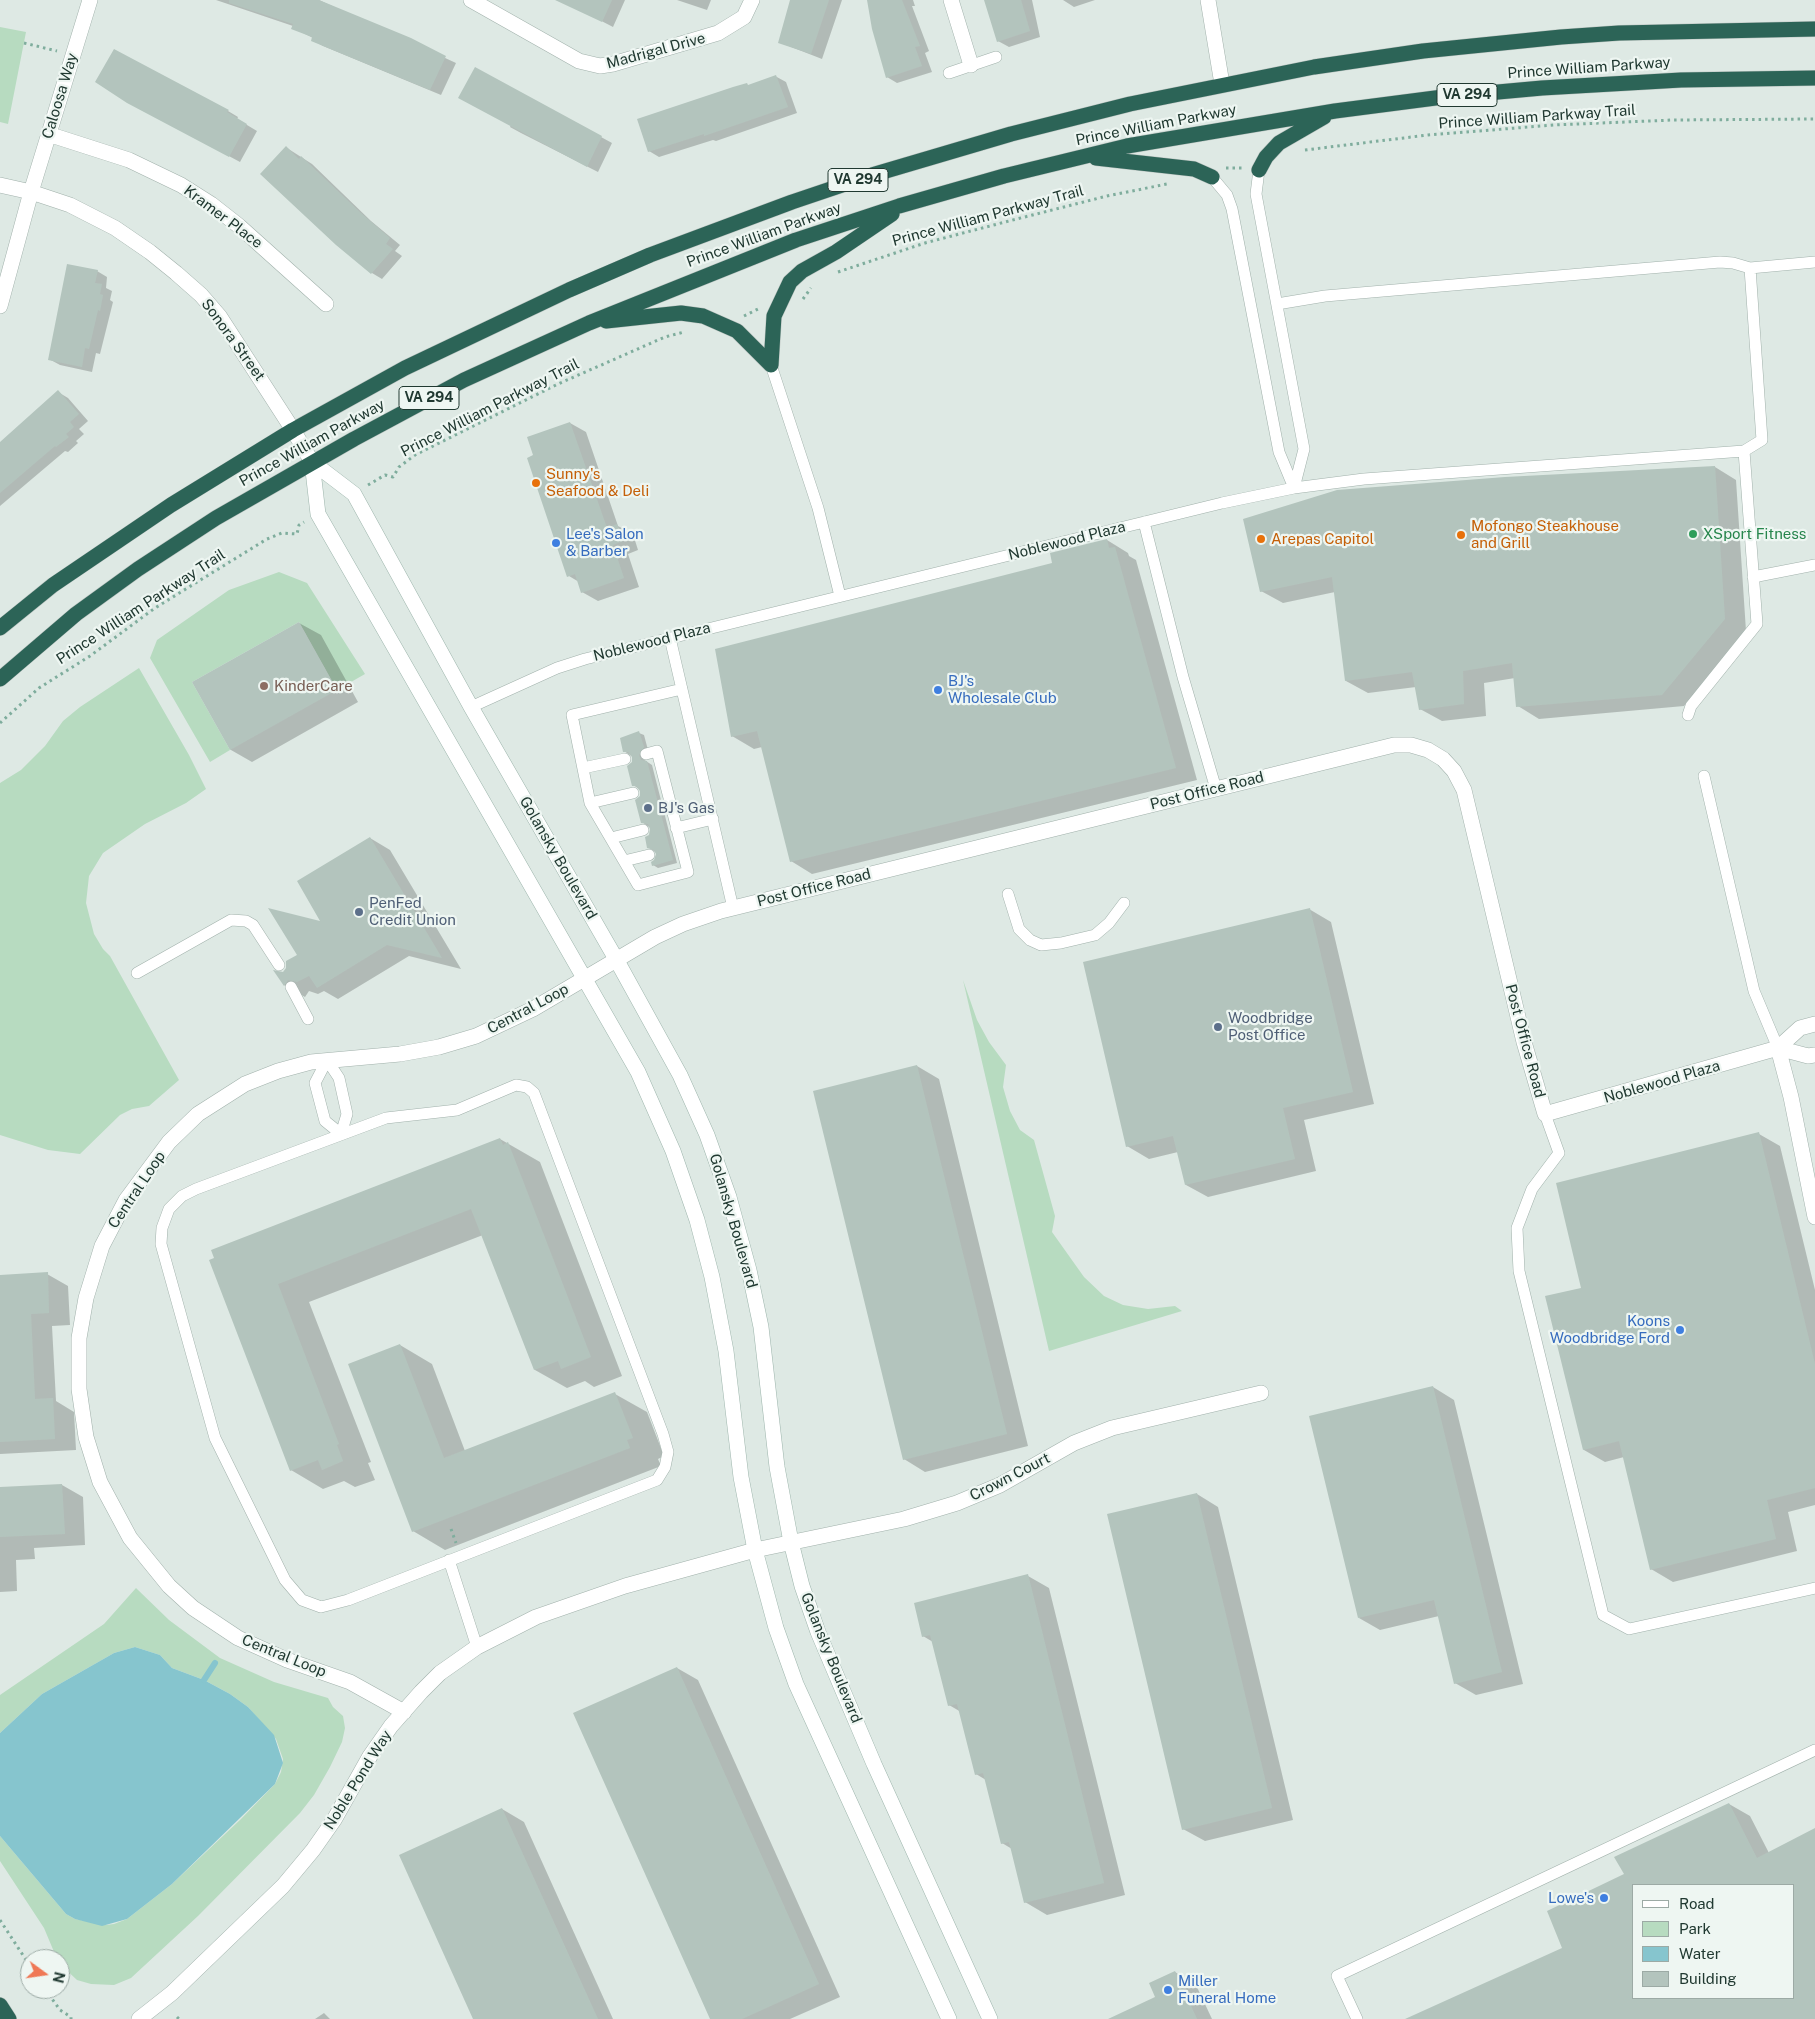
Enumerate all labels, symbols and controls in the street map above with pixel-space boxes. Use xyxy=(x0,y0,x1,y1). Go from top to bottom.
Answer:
street label: Madrigal Drive xyxy=(605,29,707,73)
street label: Caloosa Way xyxy=(38,51,82,141)
street label: Prince William Parkway xyxy=(1507,53,1671,83)
road number: VA 294 xyxy=(1437,84,1497,106)
street label: Prince William Parkway xyxy=(1074,101,1238,149)
street label: Prince William Parkway Trail xyxy=(1438,101,1636,133)
road number: VA 294 xyxy=(828,168,888,192)
street label: Kramer Place xyxy=(180,182,266,252)
street label: Prince William Parkway Trail xyxy=(890,182,1086,250)
street label: Prince William Parkway xyxy=(684,199,844,271)
street label: Sonora Street xyxy=(197,295,269,385)
street label: Prince William Parkway Trail xyxy=(398,355,582,461)
road number: VA 294 xyxy=(399,386,459,409)
street label: Prince William Parkway xyxy=(236,396,388,490)
place label: Sunny's Seafood & Deli xyxy=(546,465,649,500)
marker: Sunny's Seafood & Deli xyxy=(530,477,542,489)
place label: Mofongo Steakhouse and Grill xyxy=(1471,517,1619,552)
street label: Noblewood Plaza xyxy=(1007,518,1127,564)
place label: Lee's Salon & Barber xyxy=(566,525,644,560)
place label: XSport Fitness xyxy=(1703,525,1806,543)
marker: XSport Fitness xyxy=(1687,528,1699,540)
marker: Mofongo Steakhouse and Grill xyxy=(1455,529,1467,541)
place label: Arepas Capitol xyxy=(1271,530,1374,548)
marker: Arepas Capitol xyxy=(1255,533,1267,545)
marker: Lee's Salon & Barber xyxy=(550,537,562,549)
street label: Prince William Parkway Trail xyxy=(53,546,229,668)
street label: Noblewood Plaza xyxy=(592,619,712,665)
place label: BJ's Wholesale Club xyxy=(948,672,1057,707)
place label: KinderCare xyxy=(274,677,353,695)
marker: KinderCare xyxy=(258,680,270,692)
marker: BJ's Wholesale Club xyxy=(932,684,944,696)
street label: Post Office Road xyxy=(1148,768,1266,814)
street label: Golansky Boulevard xyxy=(515,793,601,923)
place label: BJ's Gas xyxy=(658,799,715,817)
marker: BJ's Gas xyxy=(642,802,654,814)
street label: Post Office Road xyxy=(755,865,873,911)
place label: PenFed Credit Union xyxy=(369,894,456,929)
marker: PenFed Credit Union xyxy=(353,906,365,918)
street label: Central Loop xyxy=(484,980,572,1038)
street label: Post Office Road xyxy=(1501,982,1549,1100)
place label: Woodbridge Post Office xyxy=(1228,1009,1313,1044)
marker: Woodbridge Post Office xyxy=(1212,1021,1224,1033)
street label: Noblewood Plaza xyxy=(1602,1057,1722,1107)
street label: Central Loop xyxy=(105,1148,169,1232)
street label: Golansky Boulevard xyxy=(705,1152,761,1290)
place label: Koons Woodbridge Ford xyxy=(1550,1312,1670,1347)
marker: Koons Woodbridge Ford xyxy=(1674,1324,1686,1336)
street label: Crown Court xyxy=(967,1449,1053,1505)
street label: Golansky Boulevard xyxy=(797,1590,865,1726)
street label: Central Loop xyxy=(239,1631,329,1681)
street label: Noble Pond Way xyxy=(320,1727,396,1833)
legend xyxy=(1632,1884,1795,1999)
place label: Lowe's xyxy=(1548,1889,1594,1907)
marker: Lowe's xyxy=(1598,1892,1610,1904)
text: Road xyxy=(1679,1895,1715,1912)
text: Park xyxy=(1679,1920,1711,1937)
text: Water xyxy=(1679,1945,1721,1962)
north arrow xyxy=(20,1949,70,1999)
text: N xyxy=(49,1970,68,1985)
text: Building xyxy=(1679,1970,1737,1987)
place label: Miller Funeral Home xyxy=(1178,1972,1276,2007)
marker: Miller Funeral Home xyxy=(1162,1984,1174,1996)

